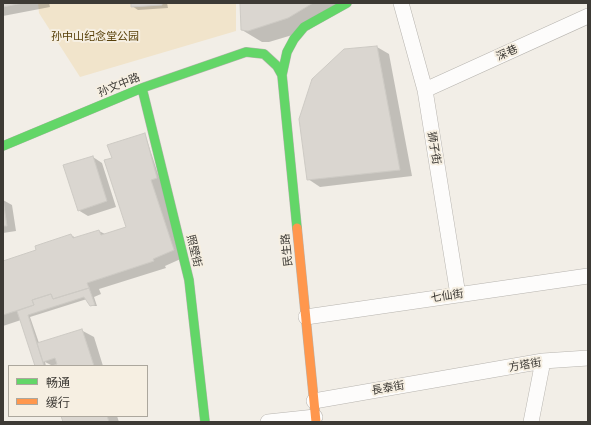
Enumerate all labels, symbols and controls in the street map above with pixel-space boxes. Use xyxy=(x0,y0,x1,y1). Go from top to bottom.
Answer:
park label: 孙中山纪念堂公园 xyxy=(51,30,139,44)
street label: 深巷 xyxy=(494,42,520,64)
street label: 孙文中路 xyxy=(96,71,142,99)
street label: 狮子街 xyxy=(425,131,443,165)
street label: 照壁街 xyxy=(184,233,204,269)
street label: 民生路 xyxy=(279,233,295,267)
street label: 七仙街 xyxy=(430,287,464,305)
street label: 方塔街 xyxy=(508,356,542,374)
legend xyxy=(8,365,148,417)
text: 畅通 xyxy=(46,376,70,390)
street label: 長泰街 xyxy=(371,379,405,397)
text: 缓行 xyxy=(46,396,70,410)

